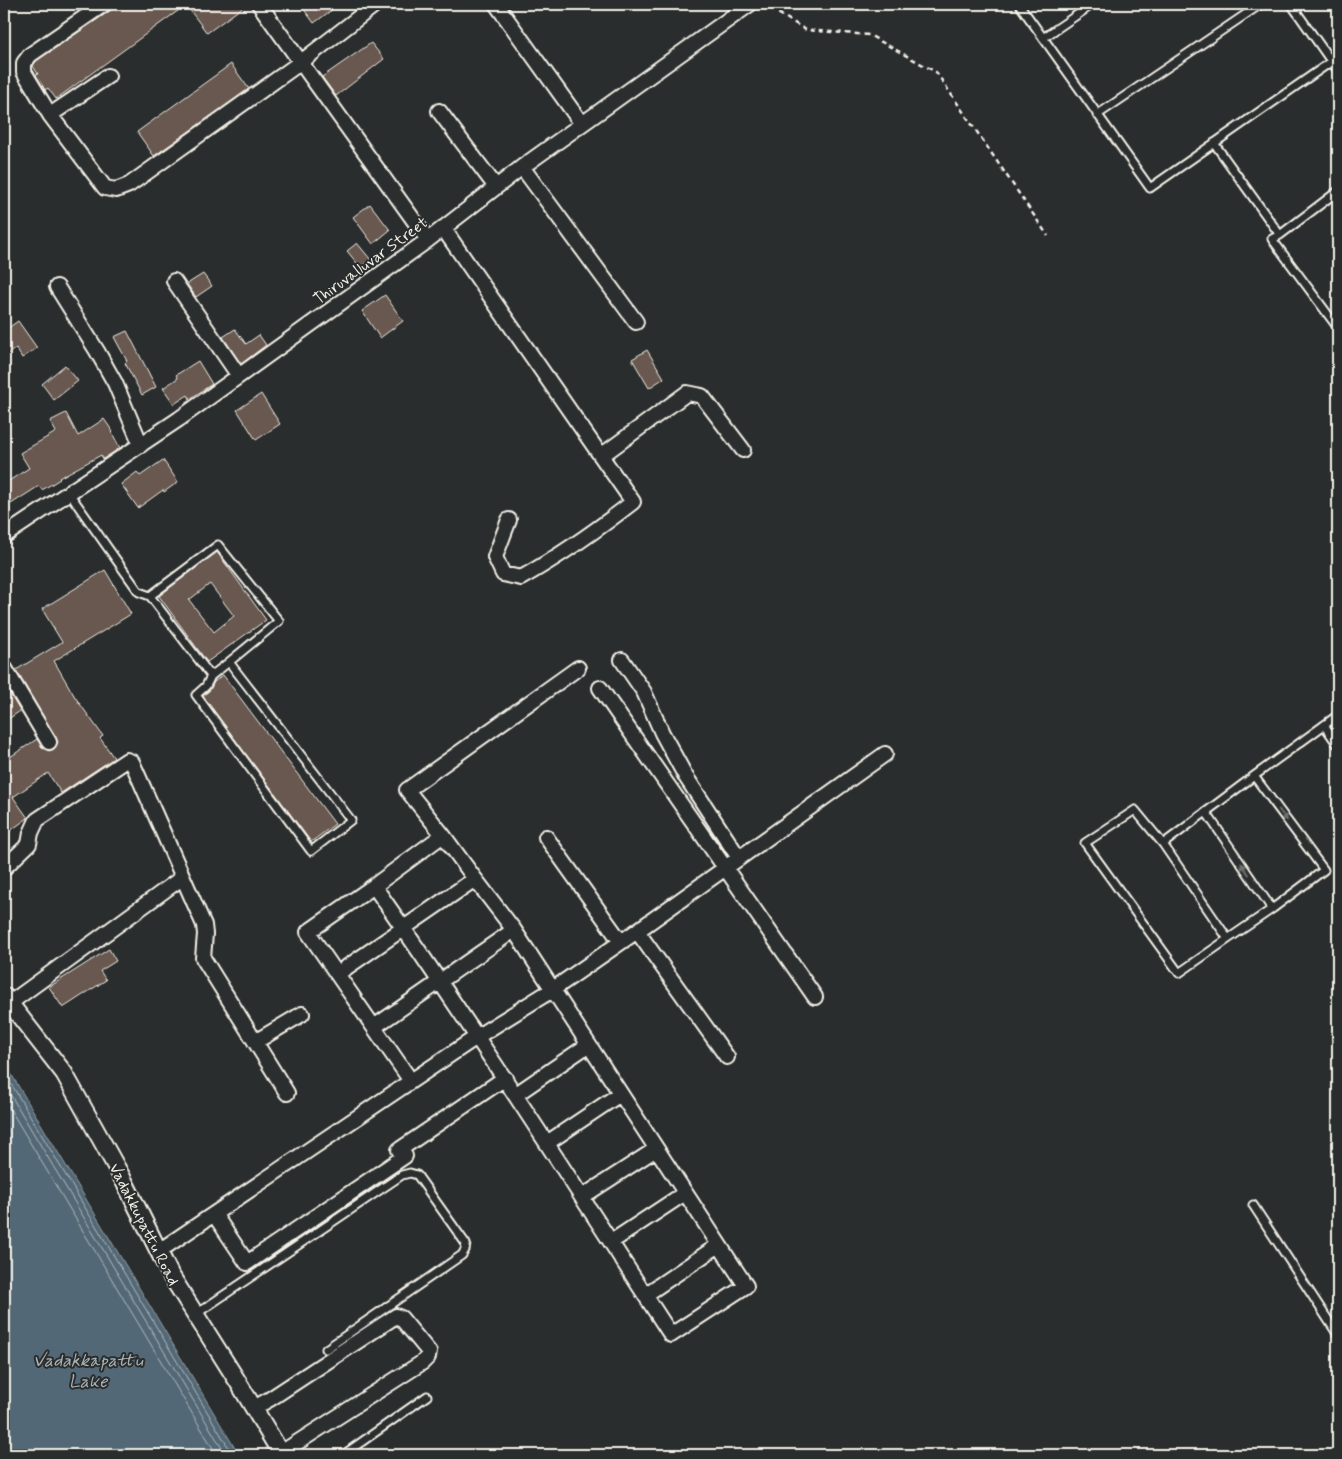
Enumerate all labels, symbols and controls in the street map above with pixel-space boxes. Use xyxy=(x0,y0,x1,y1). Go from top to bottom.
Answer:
street label: Thiruvalluvar Street xyxy=(309,212,433,310)
one-way arrow xyxy=(1277,808,1288,821)
one-way arrow xyxy=(1240,862,1250,876)
street label: Vadakkupattu Road xyxy=(104,1160,184,1289)
water label: Vadakkapattu Lake xyxy=(33,1349,144,1394)

